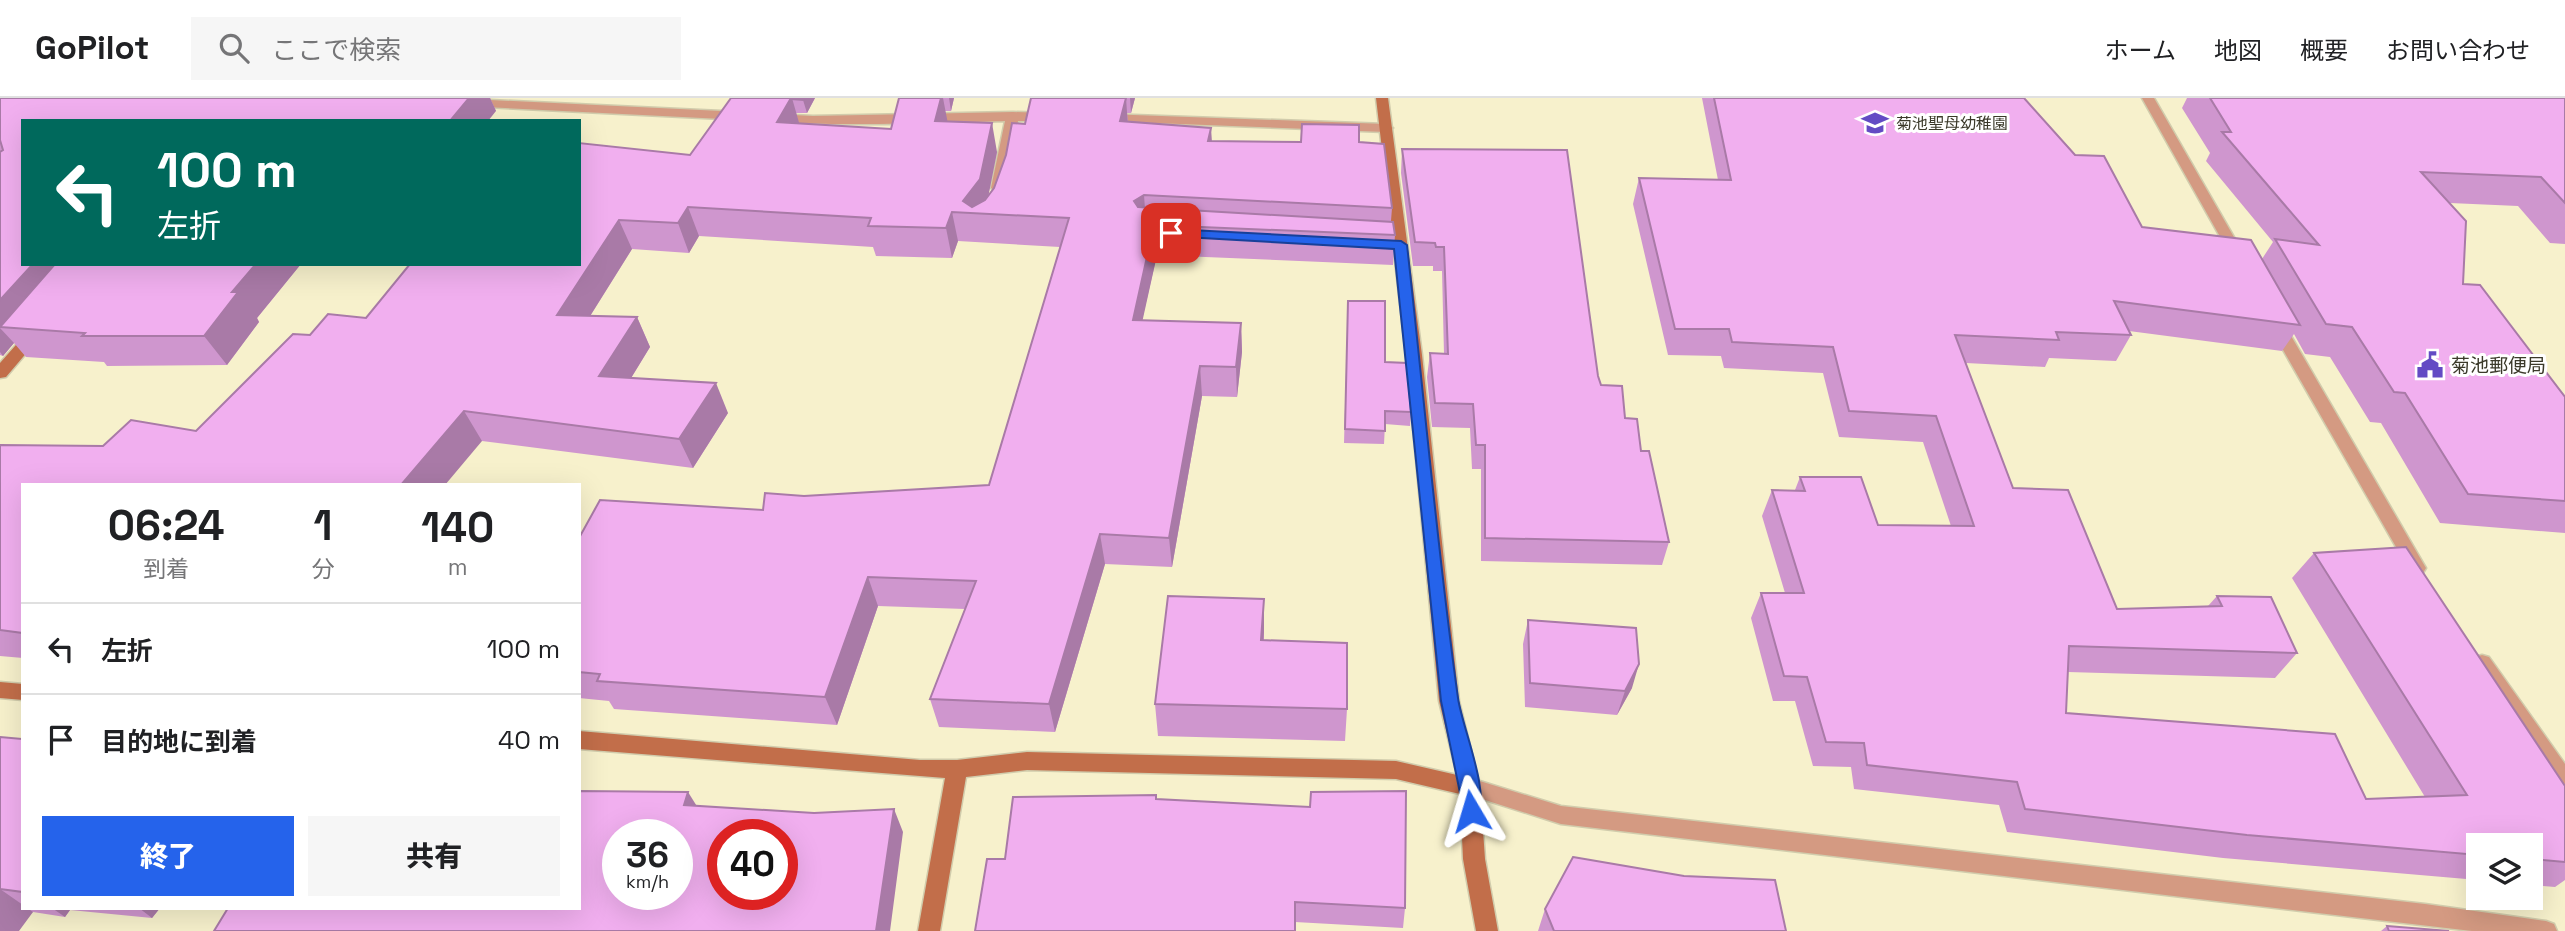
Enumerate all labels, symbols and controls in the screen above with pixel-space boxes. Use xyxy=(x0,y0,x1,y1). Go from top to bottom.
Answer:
search box xyxy=(191,17,681,80)
text: GoPilot xyxy=(35,27,149,69)
icon: search xyxy=(215,29,253,67)
text: ここで検索 xyxy=(271,33,401,67)
text: ホーム xyxy=(2105,35,2176,66)
text: 地図 xyxy=(2214,35,2262,66)
text: 概要 xyxy=(2300,35,2348,66)
text: お問い合わせ xyxy=(2386,35,2530,66)
school or university icon: 菊池聖母幼稚園 xyxy=(1860,108,1890,138)
place label: 菊池聖母幼稚園 xyxy=(1896,113,2008,134)
text: 100 m xyxy=(157,139,297,201)
icon: left xyxy=(42,147,133,238)
pin xyxy=(1141,203,1201,263)
text: 左折 xyxy=(157,206,221,246)
icon: arrive xyxy=(1152,214,1190,252)
public building icon: 菊池郵便局 xyxy=(2415,350,2445,380)
place label: 菊池郵便局 xyxy=(2451,353,2546,378)
text: 06:24 xyxy=(108,499,225,552)
text: 1 xyxy=(313,499,332,552)
text: 140 xyxy=(421,501,494,554)
text: m xyxy=(448,552,468,582)
text: 到着 xyxy=(143,554,189,584)
text: 分 xyxy=(311,554,334,584)
icon: left xyxy=(42,630,80,668)
text: 100 m xyxy=(487,632,560,666)
text: 左折 xyxy=(101,634,153,668)
icon: arrive xyxy=(42,721,80,759)
text: 40 m xyxy=(498,723,560,757)
text: 目的地に到着 xyxy=(101,725,257,759)
position arrow xyxy=(1434,774,1508,848)
button: 終了 xyxy=(42,816,294,896)
button: 共有 xyxy=(308,816,560,896)
speed limit sign: 40 xyxy=(707,819,798,910)
text: 36 xyxy=(626,833,669,877)
map controls xyxy=(2466,833,2543,910)
button: layers xyxy=(2466,833,2543,910)
text: km/h xyxy=(626,870,669,893)

